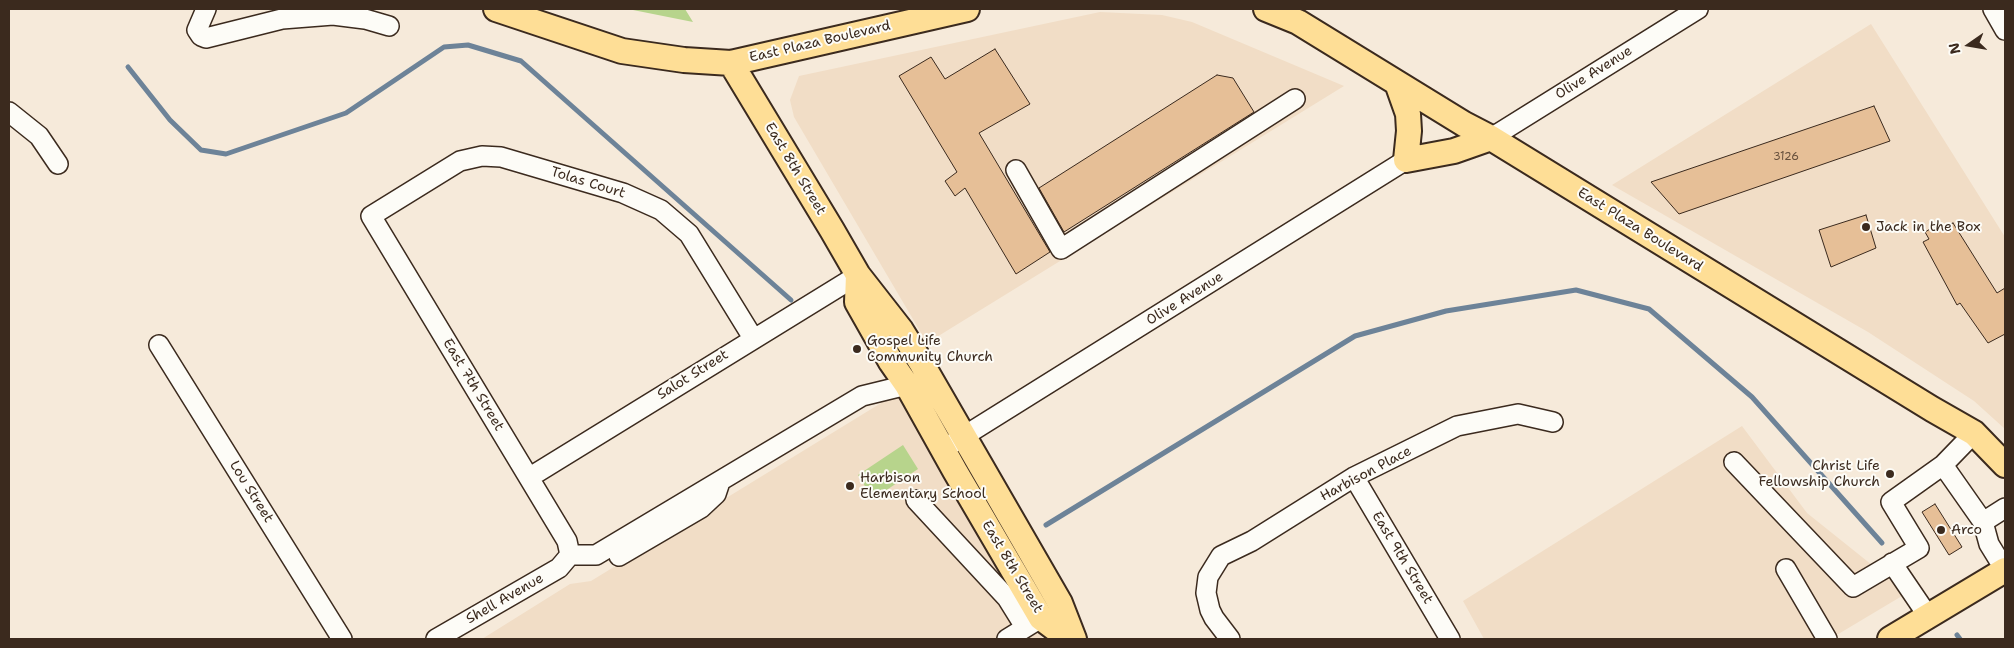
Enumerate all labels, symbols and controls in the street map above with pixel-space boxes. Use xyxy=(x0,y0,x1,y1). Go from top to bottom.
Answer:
street label: East Plaza Boulevard xyxy=(748,18,892,66)
north arrow xyxy=(1944,20,1994,70)
text: N xyxy=(1944,41,1964,56)
street label: Olive Avenue xyxy=(1552,43,1636,103)
street label: East 8th Street xyxy=(761,120,829,218)
house number: 3126 xyxy=(1773,150,1799,164)
street label: Tolas Court xyxy=(549,164,627,202)
street label: East Plaza Boulevard xyxy=(1574,185,1706,275)
place label: Jack in the Box xyxy=(1876,219,1981,235)
marker: Jack in the Box xyxy=(1860,221,1872,233)
street label: Olive Avenue xyxy=(1143,269,1227,329)
place label: Gospel Life Community Church xyxy=(867,333,993,366)
street label: East 7th Street xyxy=(439,336,507,434)
marker: Gospel Life Community Church xyxy=(851,343,863,355)
street label: Salot Street xyxy=(654,346,732,404)
street label: Harbison Place xyxy=(1318,443,1414,505)
street label: Lou Street xyxy=(225,458,277,526)
place label: Christ Life Fellowship Church xyxy=(1758,458,1880,491)
marker: Christ Life Fellowship Church xyxy=(1884,468,1896,480)
place label: Harbison Elementary School xyxy=(860,470,986,502)
marker: Harbison Elementary School xyxy=(844,480,856,492)
street label: East 9th Street xyxy=(1368,509,1436,607)
street label: East 8th Street xyxy=(978,518,1046,616)
place label: Arco xyxy=(1951,522,1982,538)
marker: Arco xyxy=(1935,524,1947,536)
street label: Shell Avenue xyxy=(463,570,547,628)

